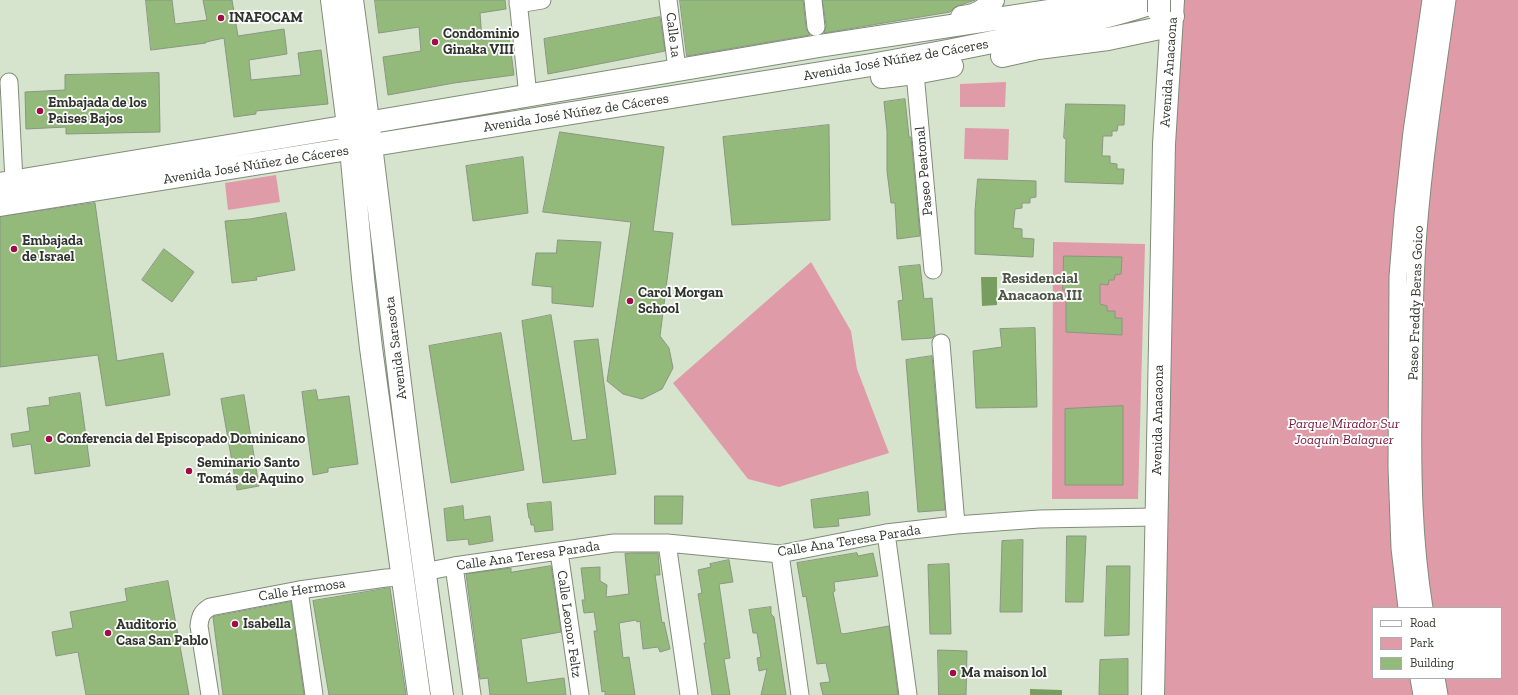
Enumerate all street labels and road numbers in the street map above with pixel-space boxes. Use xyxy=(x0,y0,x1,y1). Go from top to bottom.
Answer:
street label: Calle 1a xyxy=(662,12,684,58)
street label: Avenida Anacaona xyxy=(1157,16,1181,128)
street label: Avenida José Núñez de Cáceres xyxy=(802,35,990,85)
street label: Avenida José Núñez de Cáceres xyxy=(482,90,670,136)
street label: Paseo Peatonal xyxy=(912,126,936,216)
street label: Avenida José Núñez de Cáceres xyxy=(162,142,350,188)
street label: Paseo Freddy Beras Goico xyxy=(1405,225,1427,381)
street label: Avenida Sarasota xyxy=(381,296,411,400)
street label: Avenida Anacaona xyxy=(1149,365,1167,475)
street label: Calle Ana Teresa Parada xyxy=(776,521,922,561)
street label: Calle Ana Teresa Parada xyxy=(455,538,601,574)
street label: Calle Leonor Feltz xyxy=(553,569,585,679)
street label: Calle Hermosa xyxy=(257,575,347,605)

